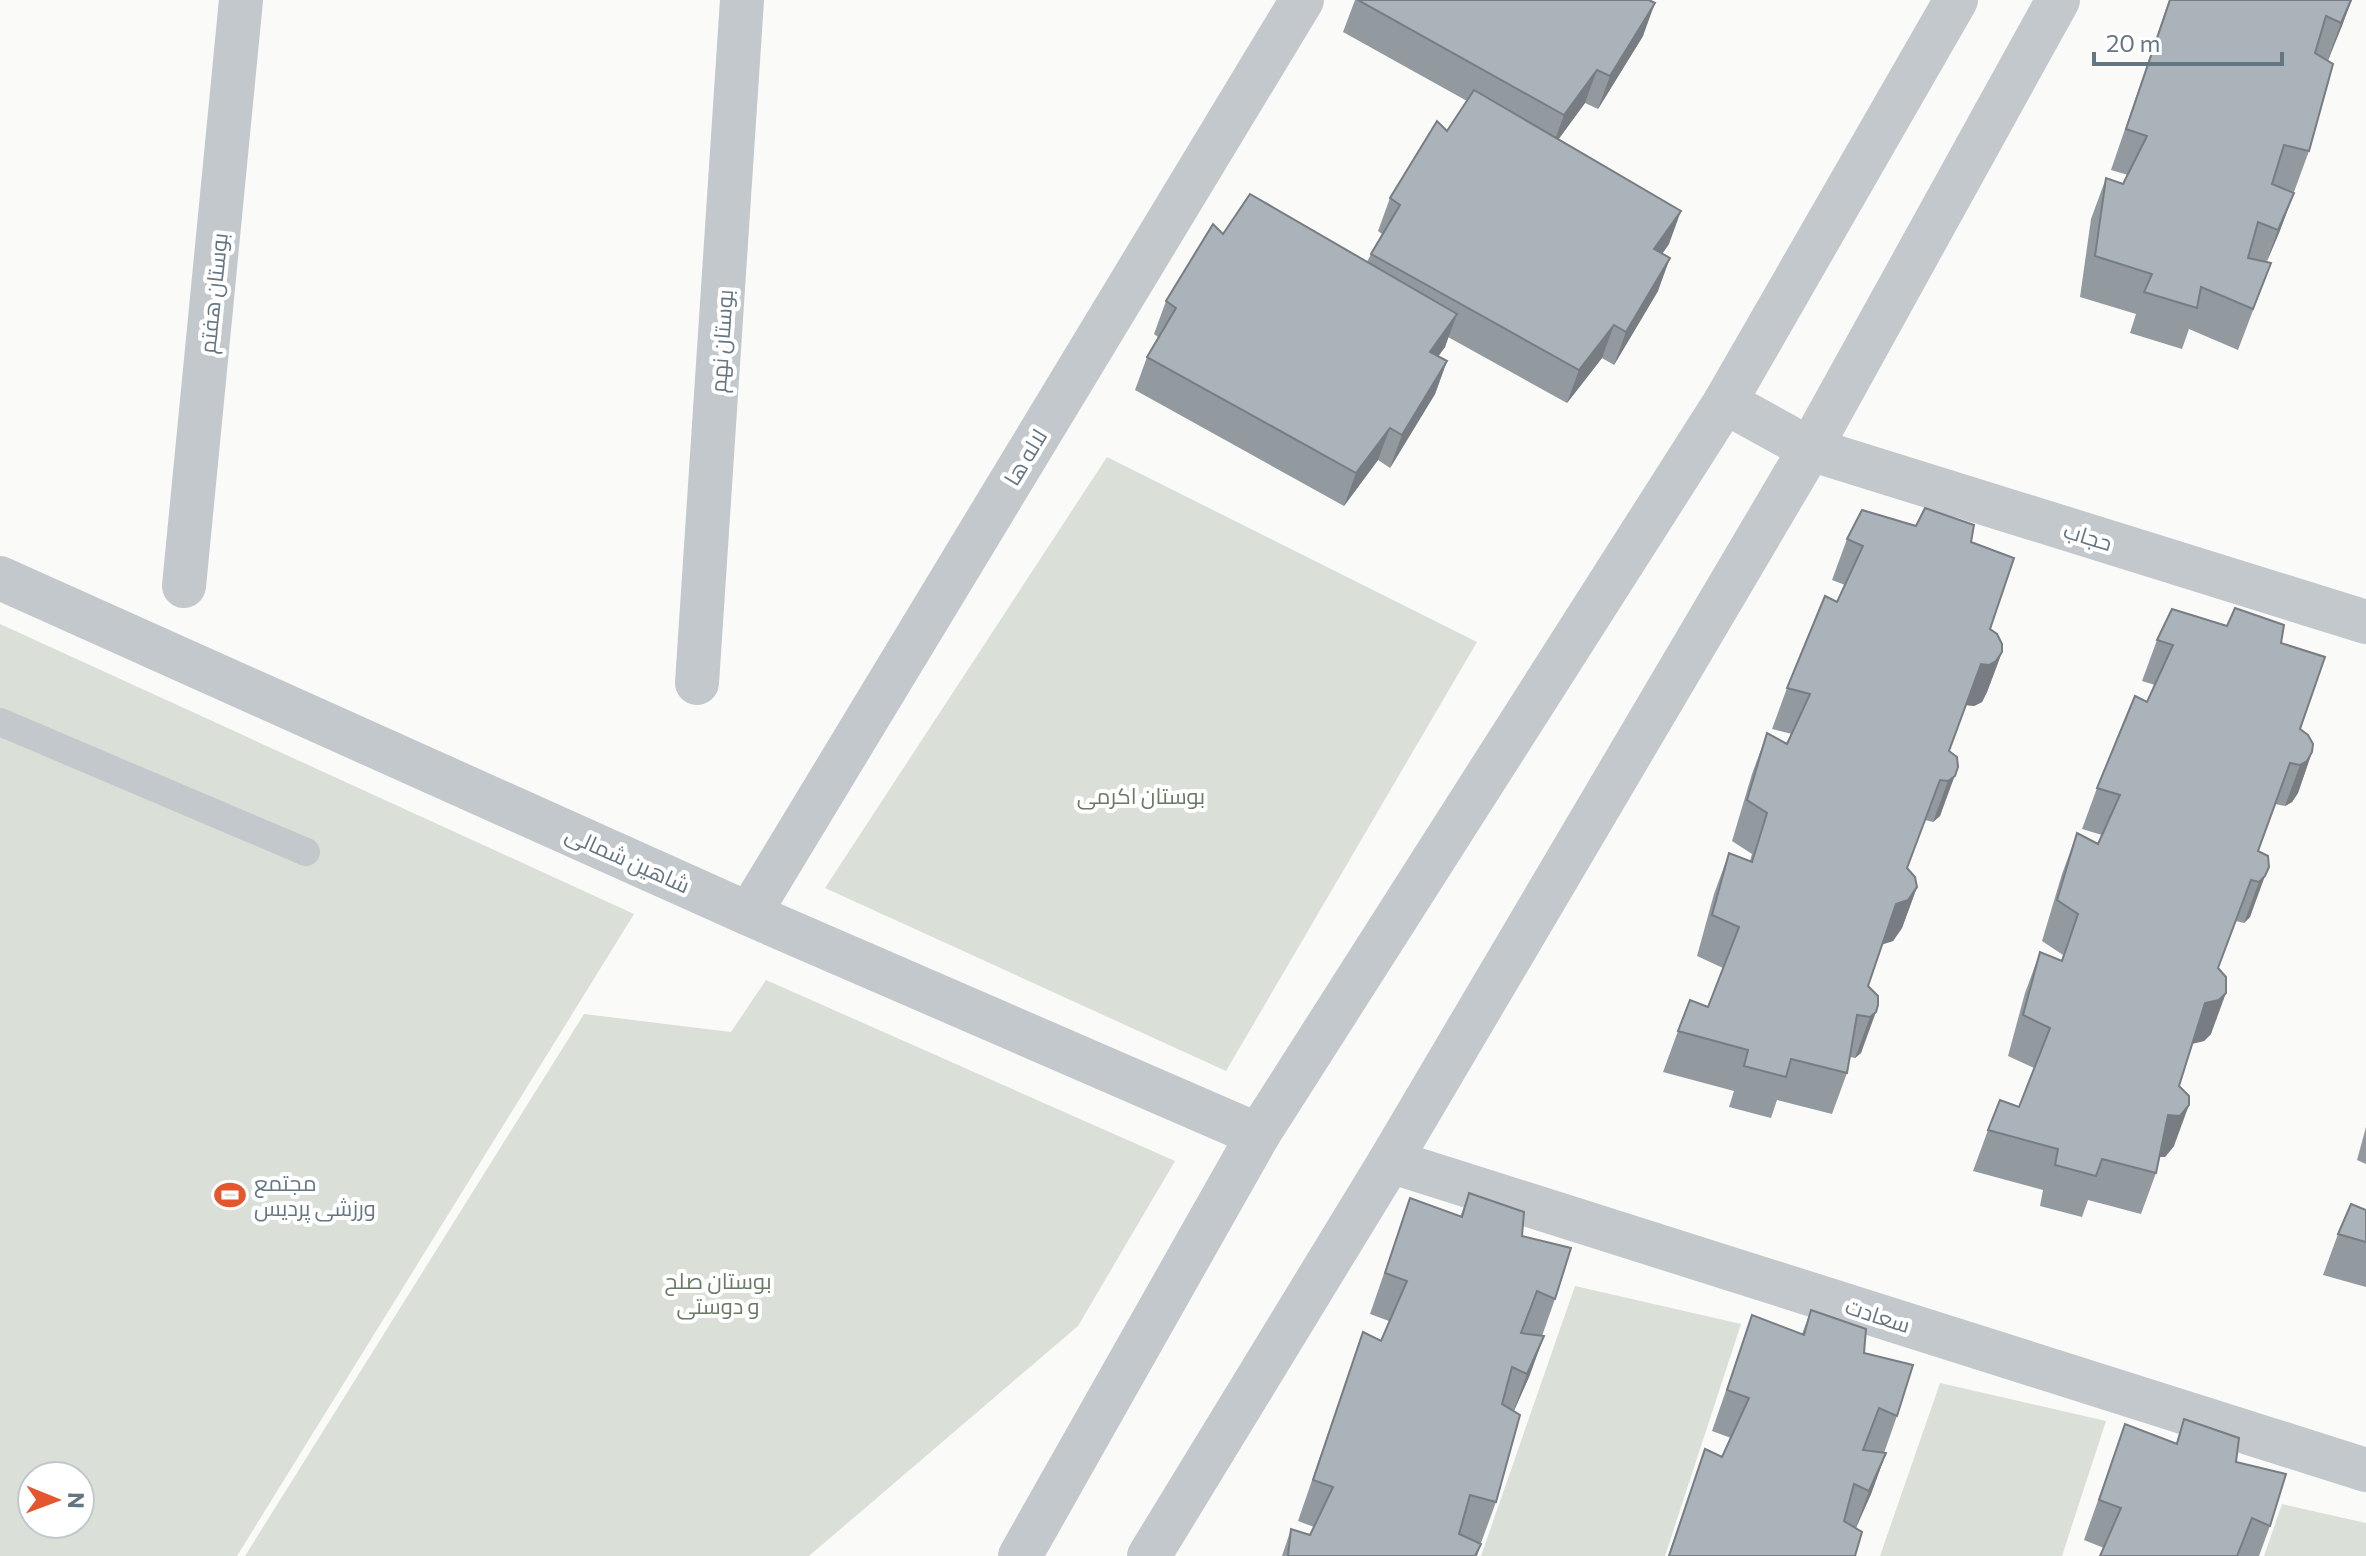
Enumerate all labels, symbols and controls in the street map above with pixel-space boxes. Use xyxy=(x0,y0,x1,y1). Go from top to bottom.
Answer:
scale bar xyxy=(2094,16,2282,66)
text: 20 m xyxy=(2106,28,2160,57)
street label: بوستان هفتم xyxy=(193,231,236,355)
street label: بوستان نهم xyxy=(704,288,741,394)
street label: لاله ها xyxy=(998,424,1052,490)
street label: حجاب xyxy=(2060,516,2116,556)
park label: بوستان اکرمی xyxy=(1077,782,1205,810)
street label: شاهین شمالی xyxy=(561,820,694,899)
place label: مجتمع ورزشی پردیس xyxy=(254,1169,376,1223)
sports icon: مجتمع ورزشی پردیس xyxy=(213,1178,247,1212)
park label: بوستان صلح و دوستی xyxy=(664,1267,772,1320)
street label: سعادت xyxy=(1842,1292,1914,1338)
north arrow xyxy=(16,1460,96,1540)
text: N xyxy=(63,1492,90,1509)

